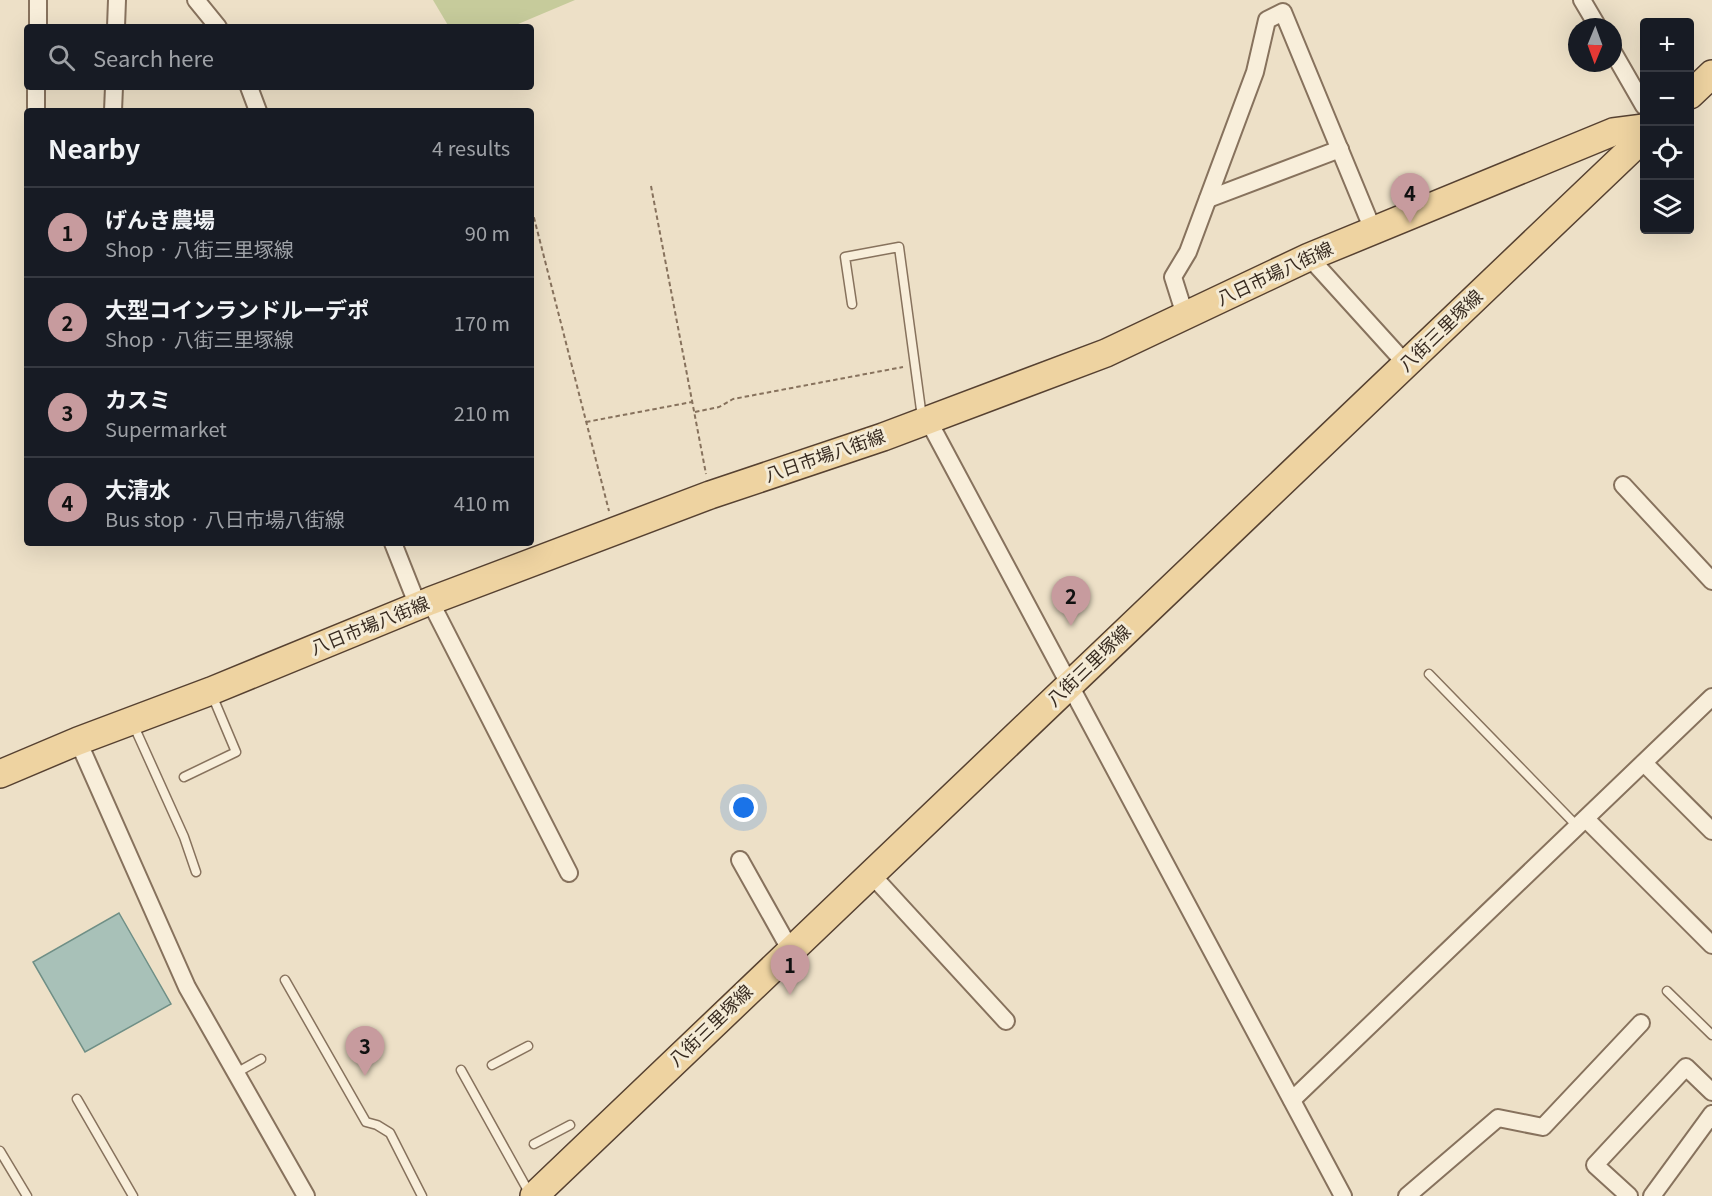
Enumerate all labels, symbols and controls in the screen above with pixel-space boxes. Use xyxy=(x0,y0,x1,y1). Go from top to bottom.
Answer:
north arrow xyxy=(1568,18,1622,72)
map controls xyxy=(1640,18,1694,234)
button: + xyxy=(1640,18,1694,72)
search box xyxy=(24,24,534,90)
icon: search xyxy=(45,41,78,74)
text: Search here xyxy=(93,41,214,73)
button: − xyxy=(1640,72,1694,126)
button: locate xyxy=(1640,126,1694,180)
text: Nearby xyxy=(48,129,140,166)
text: 4 results xyxy=(432,133,510,162)
pin: 4 xyxy=(1390,174,1430,223)
button: layers xyxy=(1640,180,1694,234)
text: げんき農場 xyxy=(105,202,215,234)
text: 1 xyxy=(62,218,73,247)
text: 90 m xyxy=(465,218,510,247)
text: Shop · 八街三里塚線 xyxy=(105,234,294,263)
street label: 八日市場八街線 xyxy=(1212,234,1337,311)
street label: 八街三里塚線 xyxy=(1392,283,1487,376)
text: 大型コインランドルーデポ xyxy=(105,292,369,324)
text: 2 xyxy=(62,308,73,337)
text: 170 m xyxy=(454,308,510,337)
text: Shop · 八街三里塚線 xyxy=(105,324,294,353)
text: カスミ xyxy=(105,382,171,414)
text: 3 xyxy=(62,398,73,427)
text: 210 m xyxy=(454,398,510,427)
text: Supermarket xyxy=(105,414,227,443)
street label: 八日市場八街線 xyxy=(761,421,888,487)
text: 大清水 xyxy=(105,472,171,504)
text: 4 xyxy=(62,488,73,517)
text: 410 m xyxy=(454,488,510,517)
text: Bus stop · 八日市場八街線 xyxy=(105,504,345,533)
pin: 2 xyxy=(1052,576,1090,626)
street label: 八日市場八街線 xyxy=(306,588,433,660)
street label: 八街三里塚線 xyxy=(1040,618,1135,711)
your location xyxy=(729,793,758,822)
pin: 1 xyxy=(770,946,810,995)
street label: 八街三里塚線 xyxy=(662,978,757,1071)
pin: 3 xyxy=(346,1026,385,1076)

